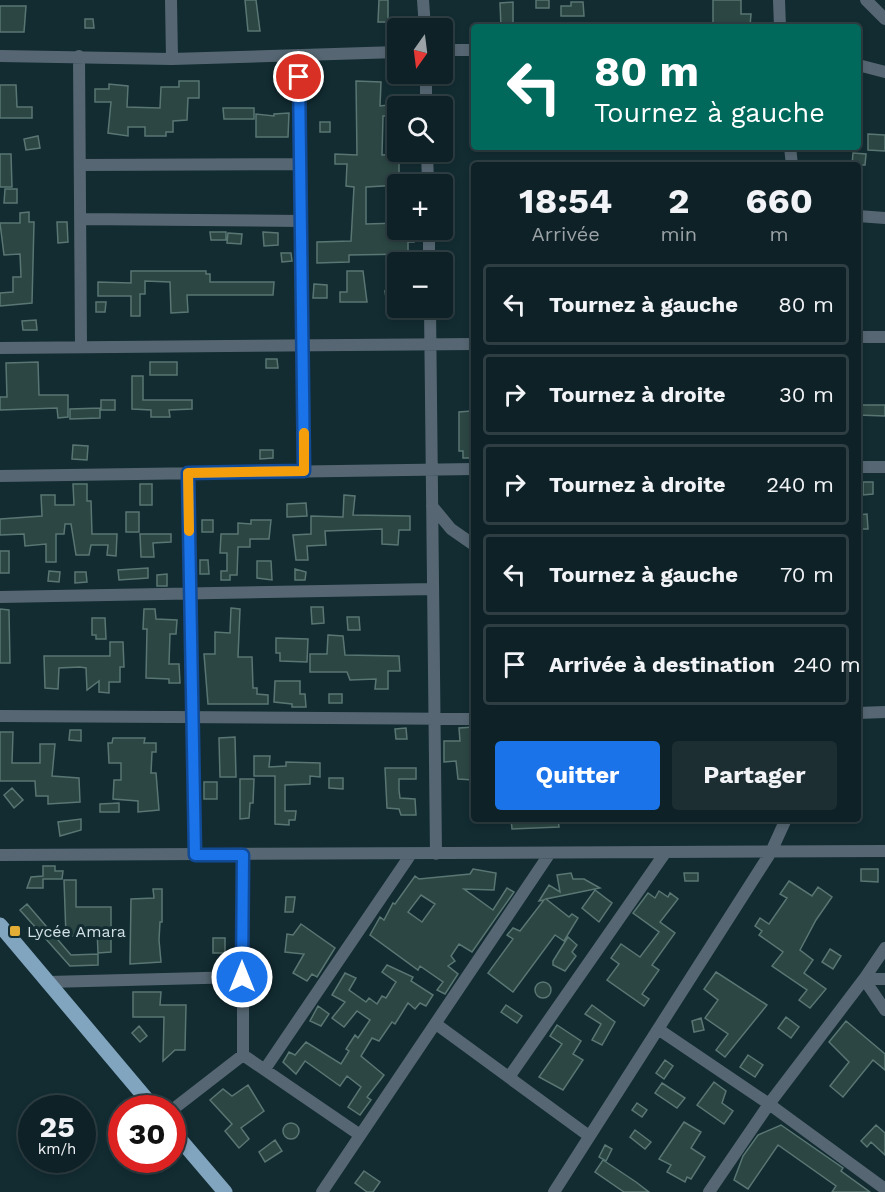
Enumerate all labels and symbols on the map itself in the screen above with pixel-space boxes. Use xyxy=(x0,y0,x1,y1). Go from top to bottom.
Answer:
north arrow xyxy=(387,18,453,84)
pin xyxy=(273,51,324,102)
place label: Lycée Amara xyxy=(27,922,126,941)
marker: Lycée Amara xyxy=(8,924,22,938)
position arrow xyxy=(210,945,274,1009)
speed limit sign: 30 xyxy=(108,1095,186,1173)

